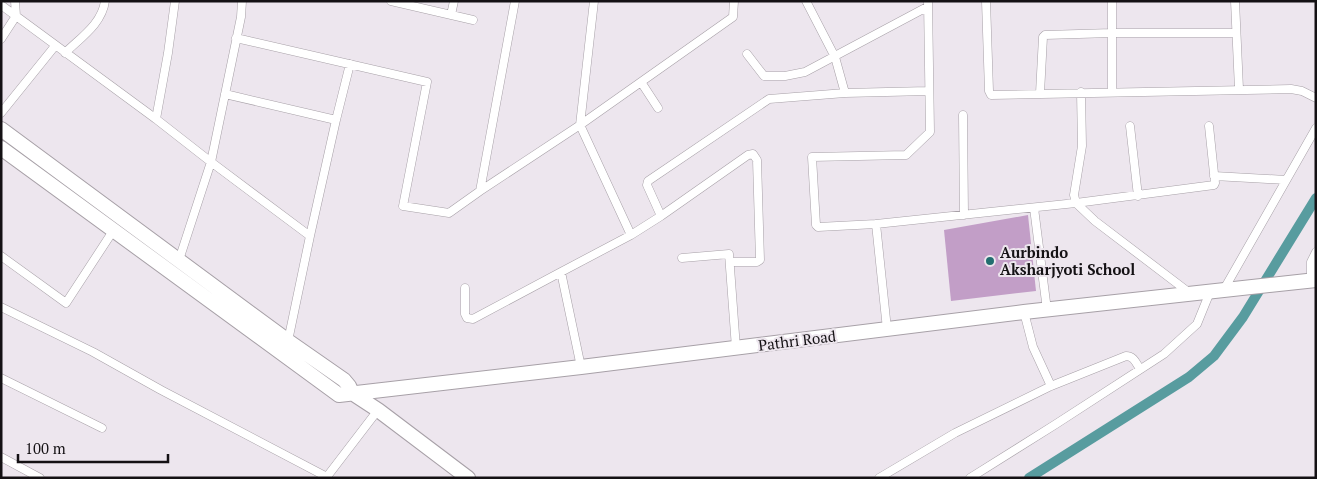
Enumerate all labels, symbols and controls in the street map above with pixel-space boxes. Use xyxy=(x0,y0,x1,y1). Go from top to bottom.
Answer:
place label: Aurbindo Aksharjyoti School xyxy=(1000,242,1135,279)
marker: Aurbindo Aksharjyoti School xyxy=(984,255,996,267)
street label: Pathri Road xyxy=(757,325,837,355)
scale bar xyxy=(18,432,168,464)
text: 100 m xyxy=(25,438,66,458)

